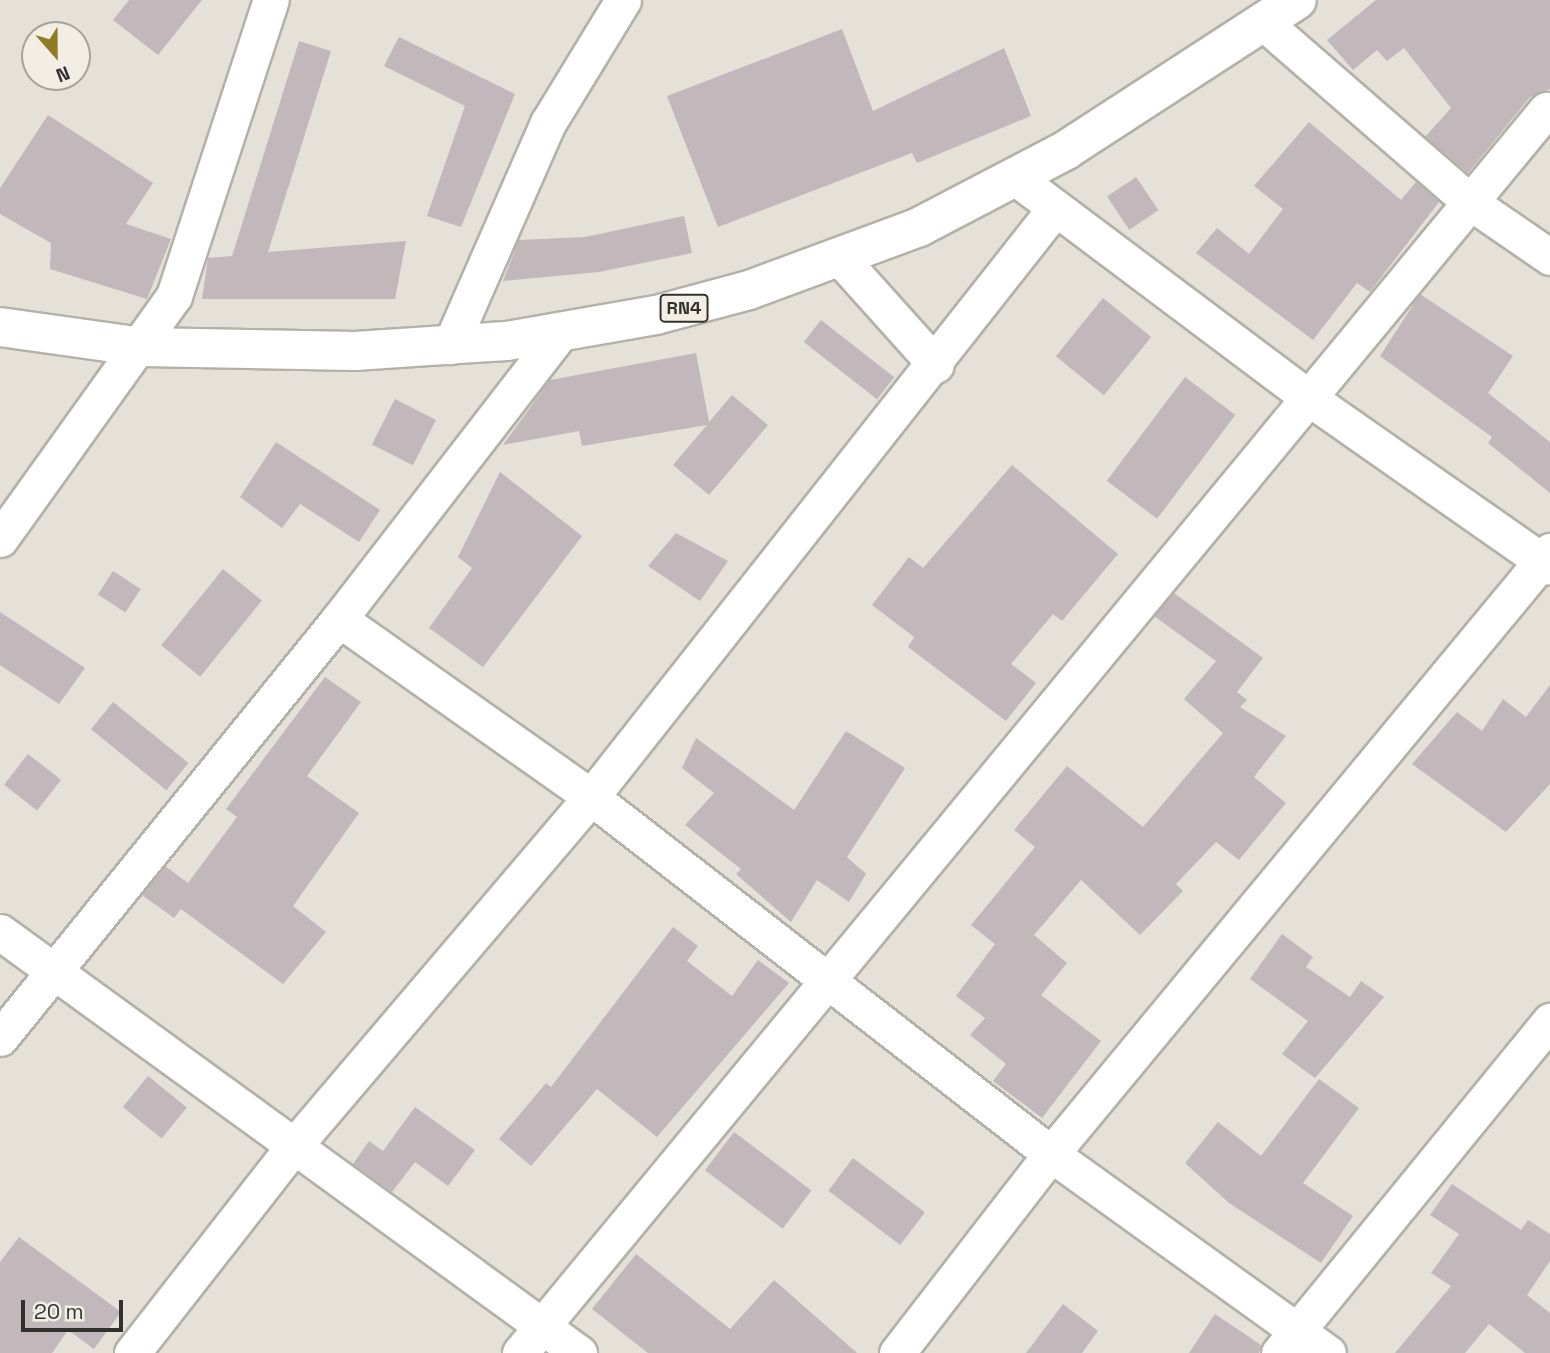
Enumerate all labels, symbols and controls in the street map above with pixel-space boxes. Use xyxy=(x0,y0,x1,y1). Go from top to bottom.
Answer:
north arrow xyxy=(21,21,91,91)
text: N xyxy=(53,60,73,88)
road number: RN4 xyxy=(660,294,708,322)
scale bar xyxy=(24,1286,126,1330)
text: 20 m xyxy=(34,1298,84,1325)

